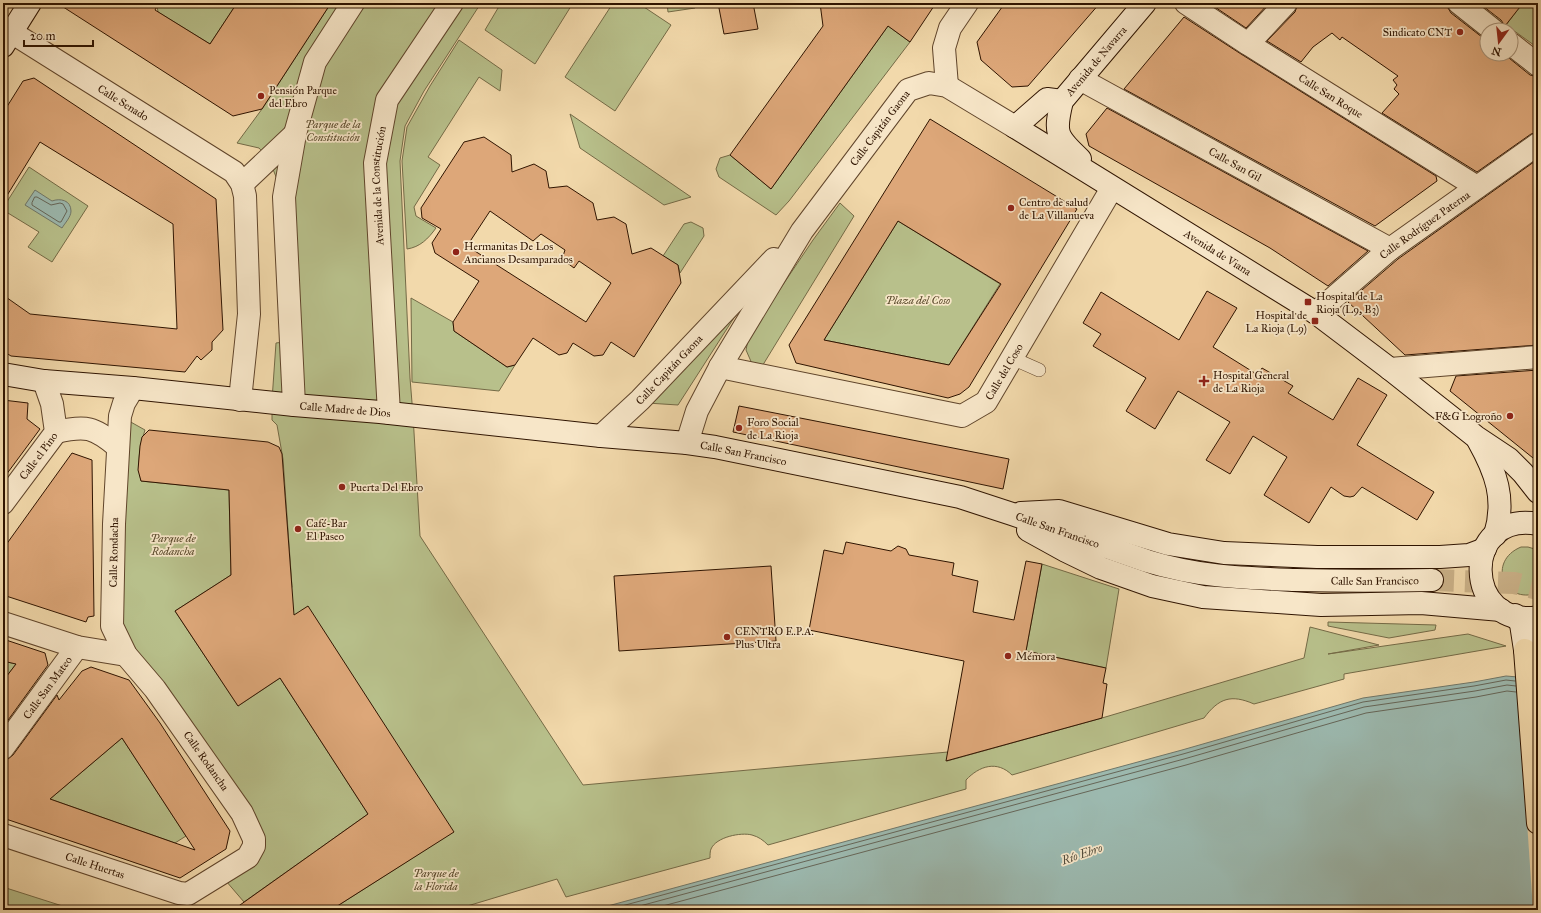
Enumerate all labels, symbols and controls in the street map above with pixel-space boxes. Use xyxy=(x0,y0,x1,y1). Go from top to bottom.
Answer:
scale bar xyxy=(24,22,93,48)
north arrow xyxy=(1479,22,1519,62)
street label: Avenida de Navarra xyxy=(1062,23,1129,99)
place label: Sindicato CNT xyxy=(1383,26,1452,39)
marker: Sindicato CNT xyxy=(1455,27,1465,37)
text: 20 m xyxy=(30,29,56,43)
text: N xyxy=(1490,44,1503,59)
street label: Calle San Roque xyxy=(1296,71,1366,121)
street label: Calle Senado xyxy=(95,82,151,124)
place label: Pensión Parque del Ebro xyxy=(269,84,337,110)
street label: Calle Capitán Gaona xyxy=(847,87,912,168)
marker: Pensión Parque del Ebro xyxy=(256,91,266,101)
park label: Parque de la Constitución xyxy=(305,118,361,144)
street label: Avenida de la Constitución xyxy=(368,125,388,246)
street label: Calle San Gil xyxy=(1206,144,1264,184)
street label: Calle Rodríguez Paterna xyxy=(1377,188,1473,262)
place label: Centro de salud de La Villanueva xyxy=(1019,196,1094,222)
marker: Centro de salud de La Villanueva xyxy=(1006,203,1016,213)
street label: Avenida de Viana xyxy=(1181,226,1254,278)
place label: Hermanitas De Los Ancianos Desamparados xyxy=(463,240,573,266)
marker: Hermanitas De Los Ancianos Desamparados xyxy=(451,247,461,257)
place label: Hospital de La Rioja (L9, B3) xyxy=(1316,290,1383,316)
park label: Plaza del Coso xyxy=(886,294,950,307)
marker: Hospital de La Rioja (L9, B3) xyxy=(1303,297,1313,307)
place label: Hospital de La Rioja (L9) xyxy=(1246,309,1307,335)
marker: Hospital de La Rioja (L9) xyxy=(1310,316,1320,326)
street label: Calle Capitán Gaona xyxy=(633,332,705,407)
street label: Calle del Coso xyxy=(982,341,1026,402)
place label: Hospital General de La Rioja xyxy=(1213,369,1289,395)
marker: Hospital General de La Rioja xyxy=(1198,375,1210,387)
street label: Calle Madre de Dios xyxy=(299,399,391,420)
place label: F&G Logroño xyxy=(1435,410,1502,423)
marker: F&G Logroño xyxy=(1505,411,1515,421)
place label: Foro Social de La Rioja xyxy=(747,416,799,442)
marker: Foro Social de La Rioja xyxy=(734,423,744,433)
street label: Calle el Pino xyxy=(16,429,60,482)
street label: Calle San Francisco xyxy=(699,438,788,468)
place label: Puerta Del Ebro xyxy=(350,481,424,494)
marker: Puerta Del Ebro xyxy=(337,482,347,492)
street label: Calle San Francisco xyxy=(1014,509,1102,551)
street label: Calle Rondacha xyxy=(106,517,121,587)
place label: Café-Bar El Paseo xyxy=(306,517,348,543)
marker: Café-Bar El Paseo xyxy=(293,524,303,534)
park label: Parque de Rodancha xyxy=(151,532,196,558)
street label: Calle San Francisco xyxy=(1331,574,1419,587)
place label: CENTRO E.P.A. Plus Ultra xyxy=(735,625,814,651)
marker: CENTRO E.P.A. Plus Ultra xyxy=(722,632,732,642)
place label: Mémora xyxy=(1016,650,1056,663)
marker: Mémora xyxy=(1003,651,1013,661)
street label: Calle San Mateo xyxy=(20,653,75,721)
street label: Calle Rodancha xyxy=(181,729,232,794)
water label: Río Ebro xyxy=(1059,840,1105,868)
street label: Calle Huertas xyxy=(64,850,126,881)
park label: Parque de la Florida xyxy=(413,867,459,893)

